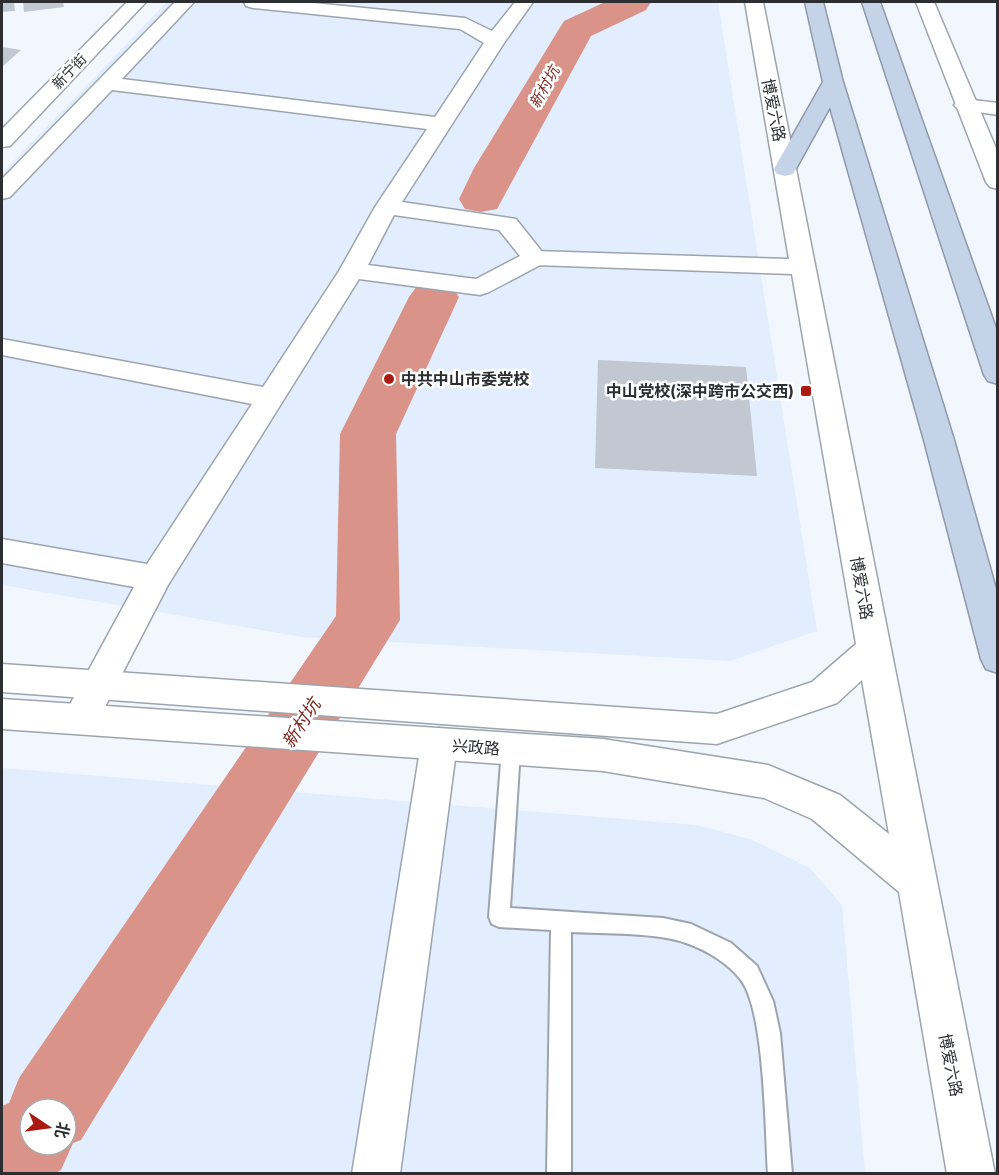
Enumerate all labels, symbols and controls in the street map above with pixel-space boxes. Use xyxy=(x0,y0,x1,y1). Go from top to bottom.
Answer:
street label: 新宁街 xyxy=(48,50,90,92)
water label: 新村坑 xyxy=(525,61,564,111)
street label: 博爱六路 xyxy=(758,77,790,143)
place label: 中共中山市委党校 xyxy=(401,369,530,389)
marker: 中共中山市委党校 xyxy=(382,372,396,386)
place label: 中山党校(深中跨市公交西) xyxy=(606,381,794,401)
marker: 中山党校(深中跨市公交西) xyxy=(799,384,813,398)
street label: 博爱六路 xyxy=(847,555,877,621)
water label: 新村坑 xyxy=(277,692,326,751)
street label: 兴政路 xyxy=(451,735,501,759)
street label: 博爱六路 xyxy=(935,1032,967,1098)
north arrow xyxy=(18,1097,78,1157)
text: 北 xyxy=(51,1120,74,1140)

